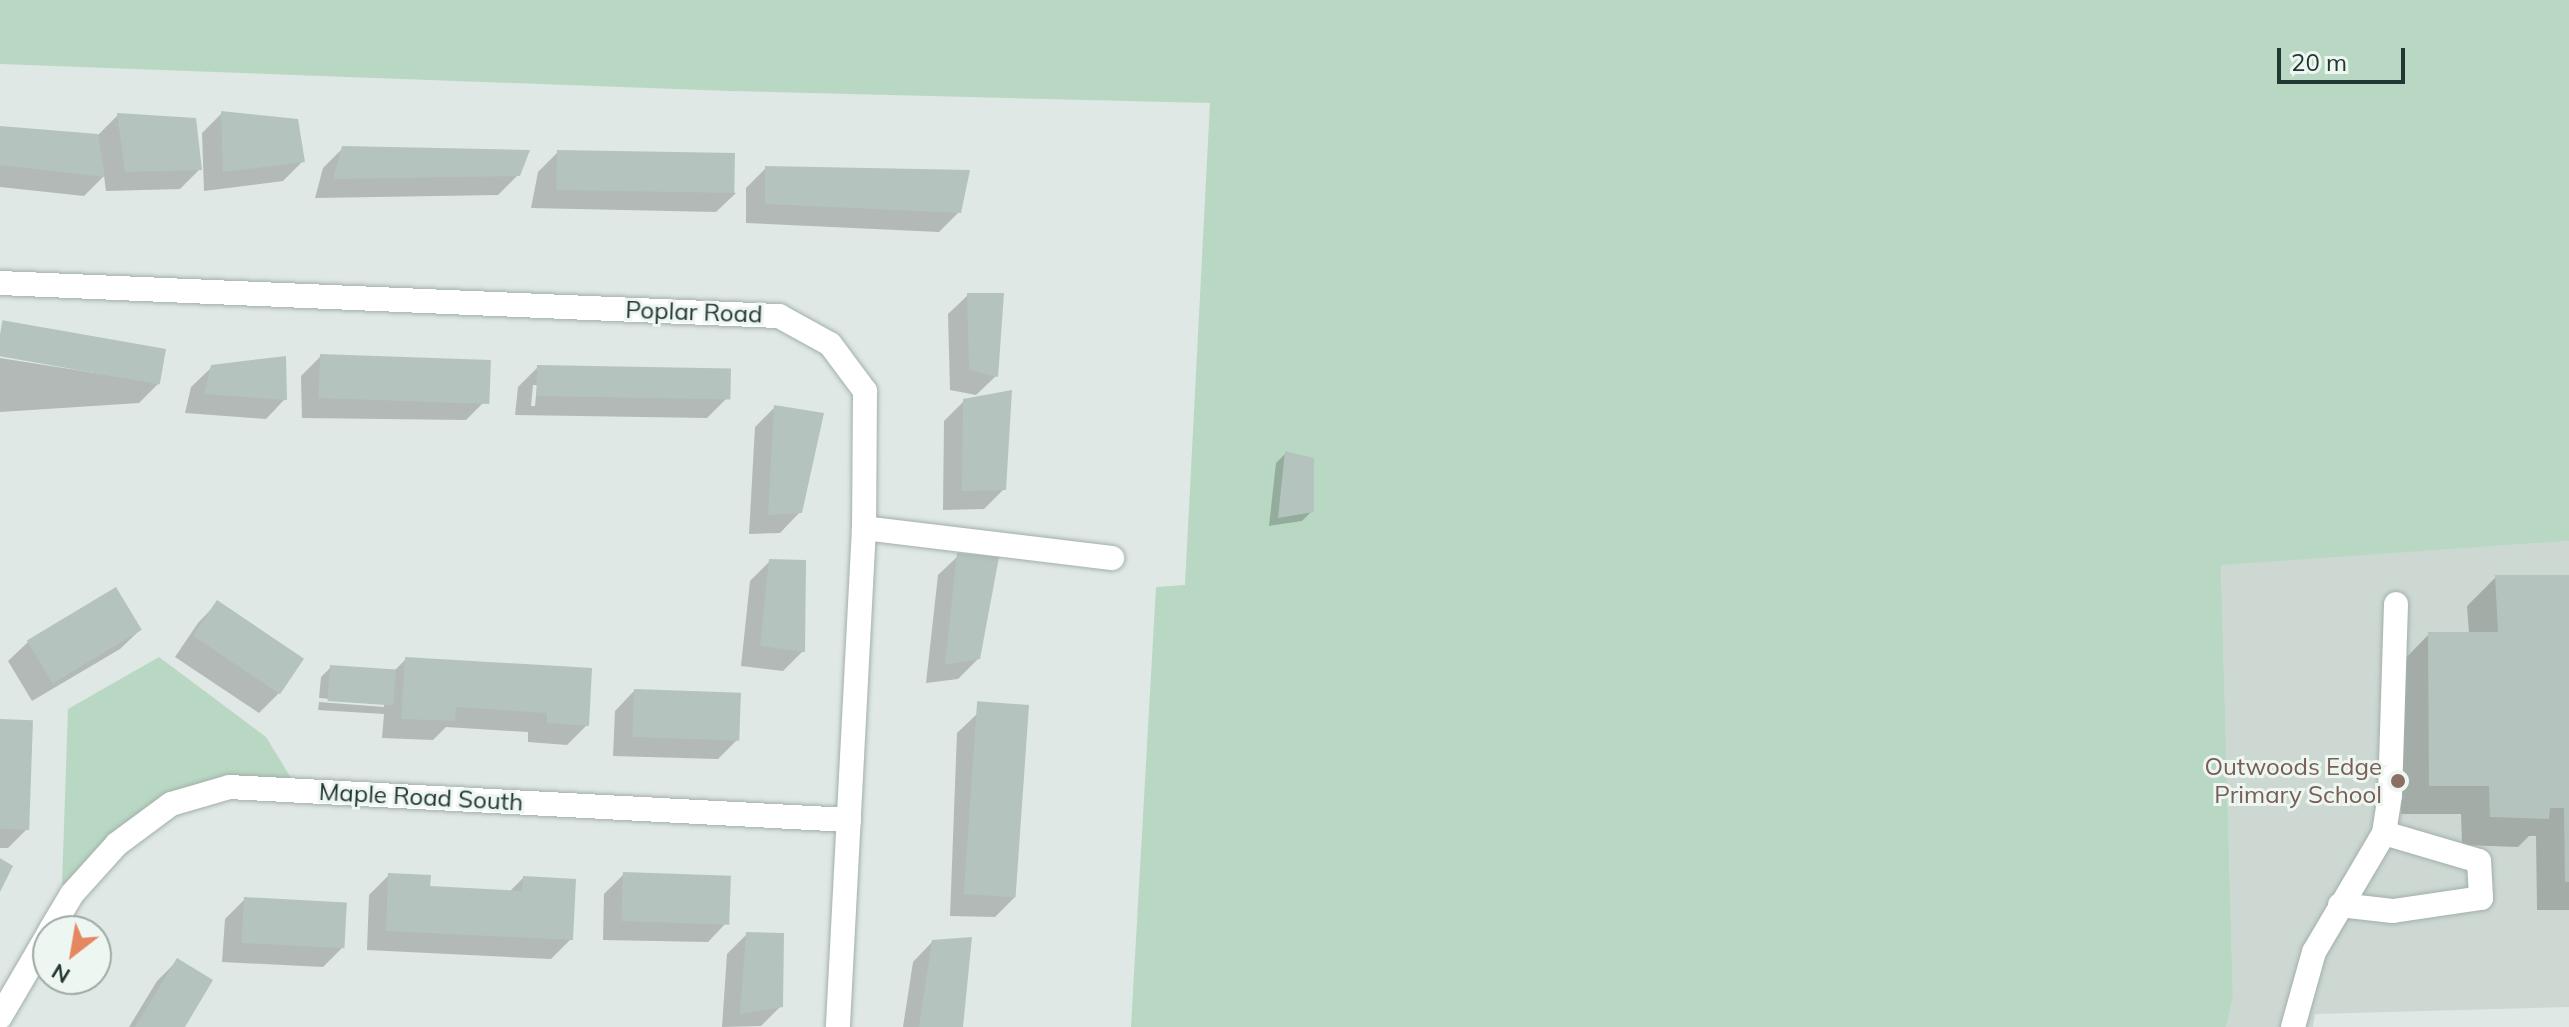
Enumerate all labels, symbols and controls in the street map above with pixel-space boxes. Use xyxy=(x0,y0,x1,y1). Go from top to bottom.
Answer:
scale bar xyxy=(2281,32,2409,82)
text: 20 m xyxy=(2291,47,2347,77)
street label: Poplar Road xyxy=(625,295,763,329)
place label: Outwoods Edge Primary School xyxy=(2204,753,2382,809)
marker: Outwoods Edge Primary School xyxy=(2389,772,2407,790)
street label: Maple Road South xyxy=(318,777,524,817)
north arrow xyxy=(32,915,112,995)
text: N xyxy=(46,958,75,990)

